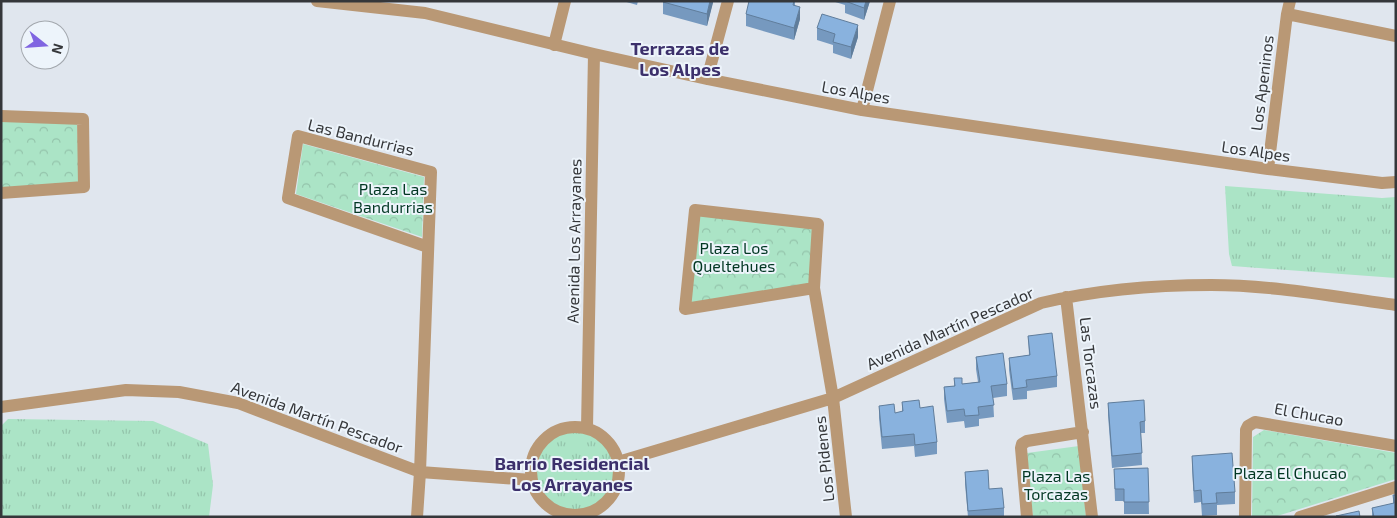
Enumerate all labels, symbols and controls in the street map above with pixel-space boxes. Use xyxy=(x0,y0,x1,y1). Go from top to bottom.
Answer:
north arrow xyxy=(20,20,70,70)
street label: Los Apeninos xyxy=(1246,34,1277,132)
district label: Terrazas de Los Alpes xyxy=(631,37,729,80)
text: N xyxy=(48,42,68,56)
street label: Los Alpes xyxy=(820,76,892,107)
street label: Las Bandurrias xyxy=(306,114,416,159)
street label: Los Alpes xyxy=(1220,136,1292,165)
street label: Avenida Los Arrayanes xyxy=(563,158,584,324)
park label: Plaza Las Bandurrias xyxy=(353,179,433,216)
park label: Plaza Los Queltehues xyxy=(693,238,775,276)
street label: Avenida Martín Pescador xyxy=(863,282,1037,373)
street label: Las Torcazas xyxy=(1076,316,1107,410)
street label: Avenida Martín Pescador xyxy=(229,377,406,457)
street label: El Chucao xyxy=(1273,398,1345,429)
street label: Los Pidenes xyxy=(810,415,837,503)
district label: Barrio Residencial Los Arrayanes xyxy=(495,452,650,495)
park label: Plaza El Chucao xyxy=(1233,463,1347,482)
park label: Plaza Las Torcazas xyxy=(1022,466,1090,503)

